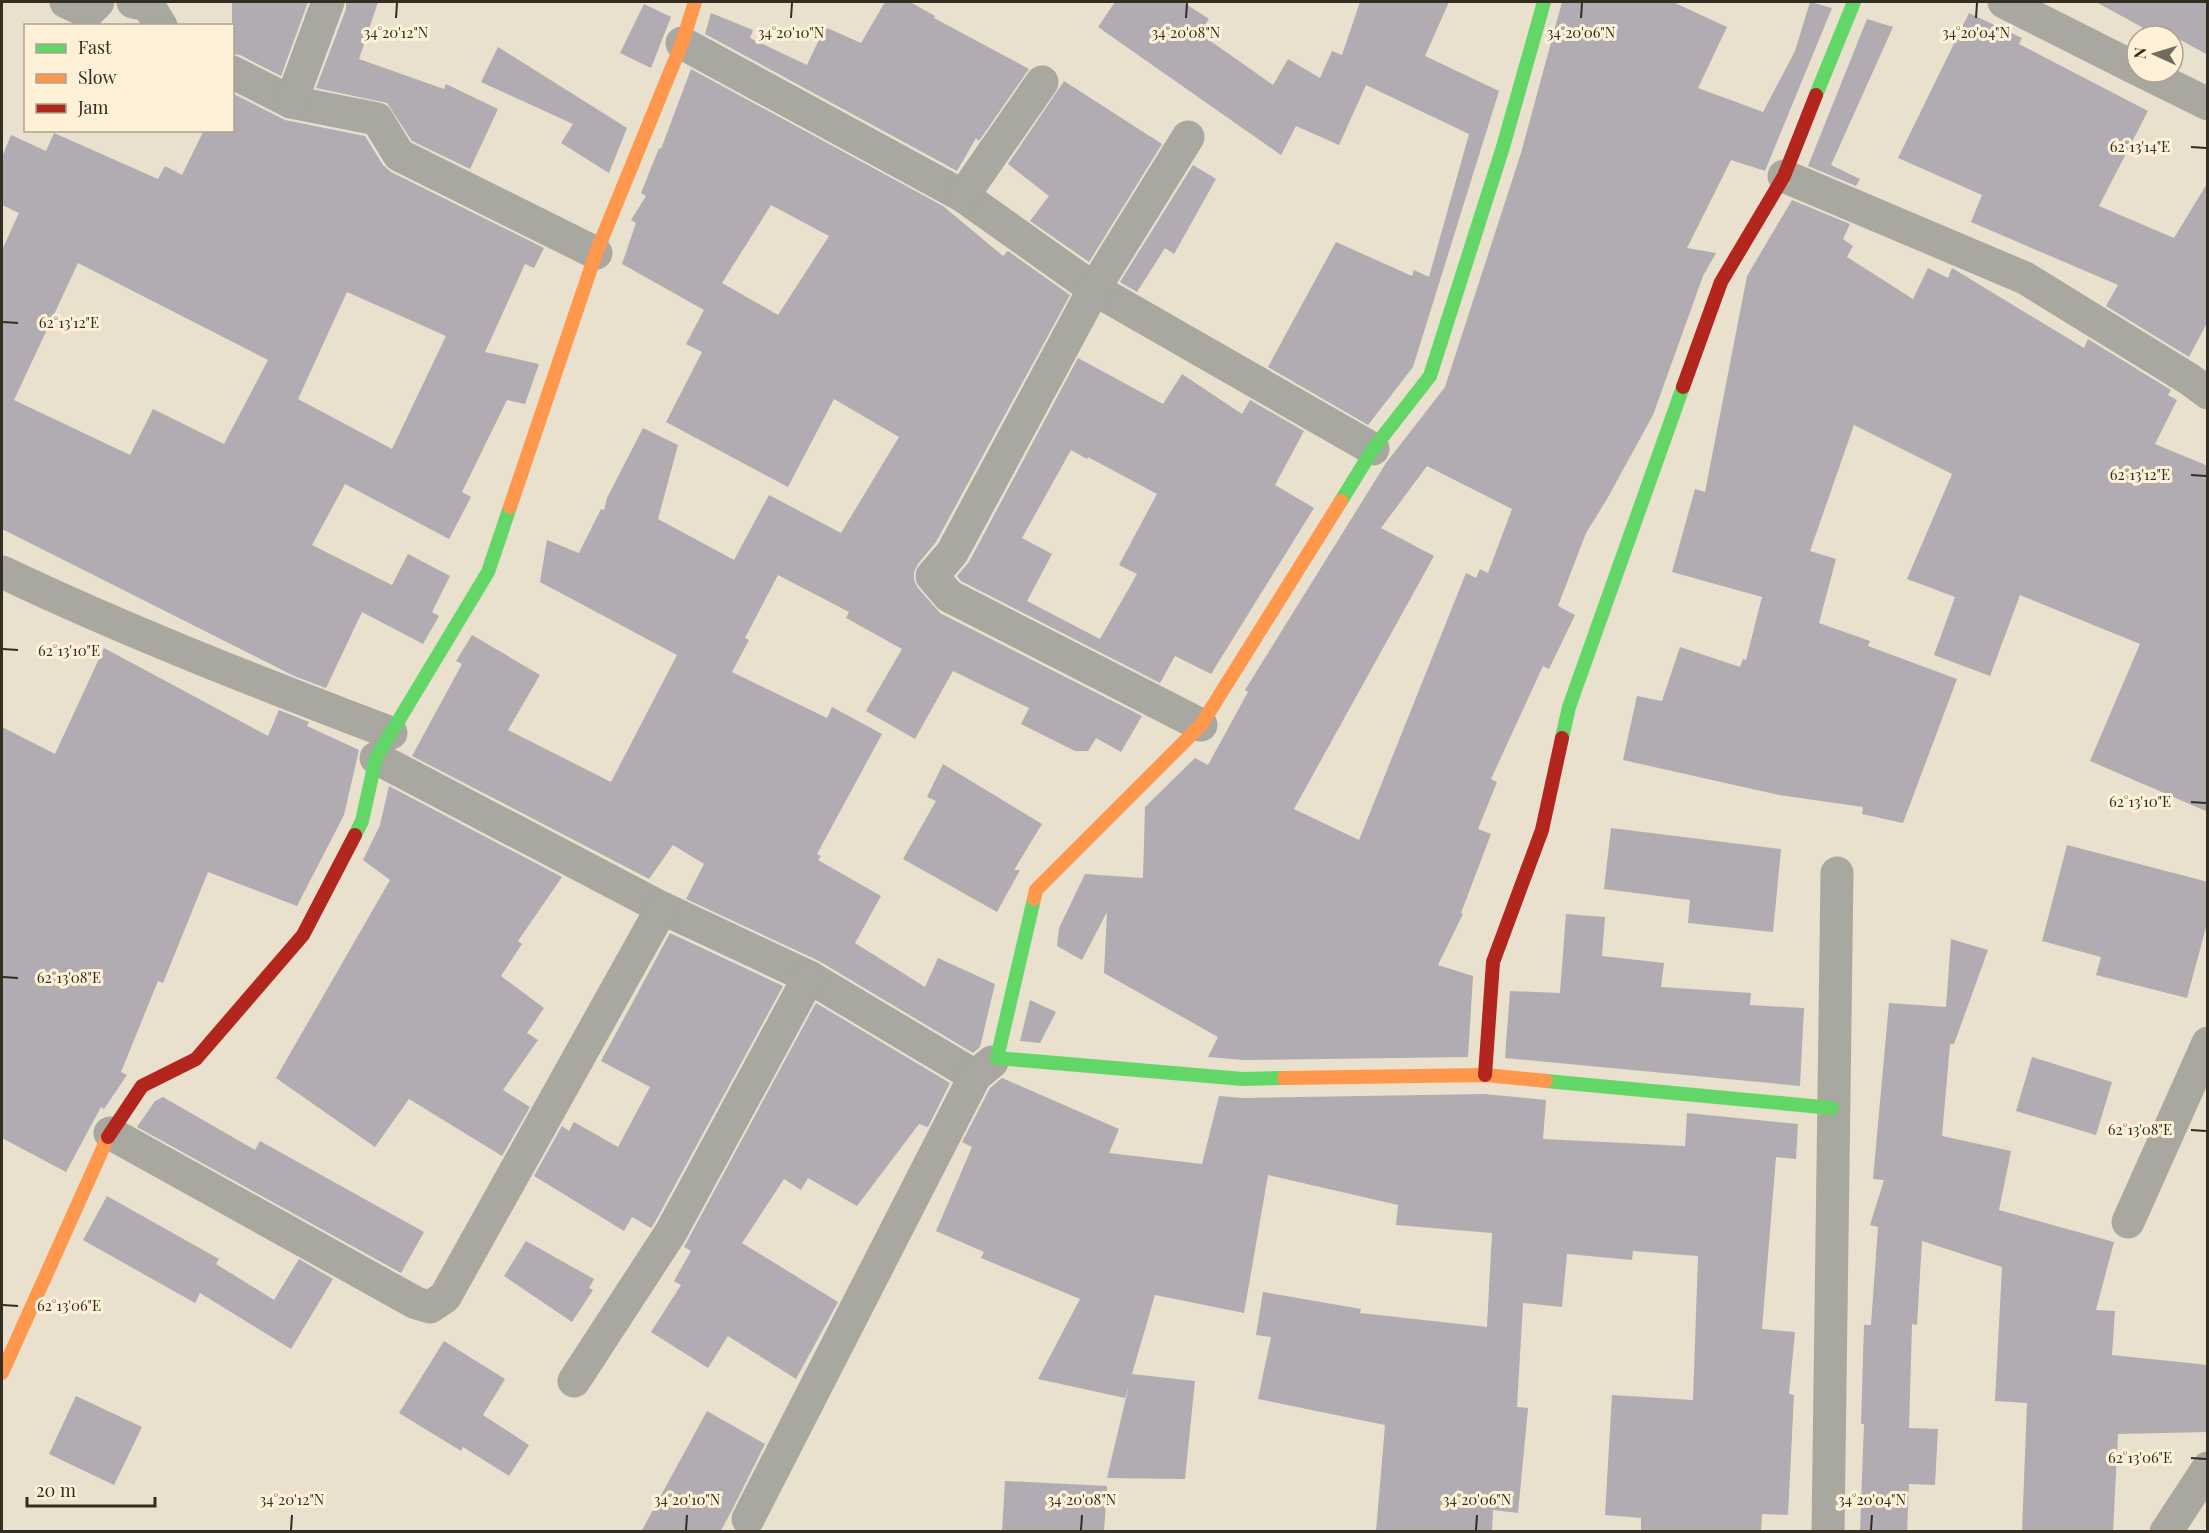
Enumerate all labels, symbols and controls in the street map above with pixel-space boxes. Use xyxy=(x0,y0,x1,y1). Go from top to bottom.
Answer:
text: 34°20'12"N xyxy=(364,22,429,42)
text: 34°20'10"N xyxy=(758,22,825,42)
text: 34°20'08"N xyxy=(1152,22,1221,42)
text: 34°20'06"N xyxy=(1547,22,1616,42)
text: 34°20'04"N xyxy=(1942,22,2010,42)
legend xyxy=(24,24,234,132)
north arrow xyxy=(2125,24,2185,84)
text: Fast xyxy=(78,35,112,59)
text: N xyxy=(2129,46,2150,59)
text: Slow xyxy=(78,65,116,89)
text: Jam xyxy=(77,95,108,119)
text: 62°13'14"E xyxy=(2110,136,2170,156)
text: 62°13'12"E xyxy=(39,312,99,332)
text: 62°13'12"E xyxy=(2110,464,2170,484)
text: 62°13'10"E xyxy=(38,640,100,660)
text: 62°13'10"E xyxy=(2109,791,2171,811)
text: 62°13'08"E xyxy=(37,967,101,987)
text: 62°13'08"E xyxy=(2108,1119,2172,1139)
text: 62°13'06"E xyxy=(37,1295,101,1315)
text: 62°13'06"E xyxy=(2108,1447,2172,1467)
scale bar xyxy=(27,1470,154,1508)
text: 20 m xyxy=(36,1478,76,1502)
text: 34°20'12"N xyxy=(260,1489,325,1509)
text: 34°20'10"N xyxy=(654,1489,721,1509)
text: 34°20'08"N xyxy=(1048,1489,1117,1509)
text: 34°20'06"N xyxy=(1443,1489,1512,1509)
text: 34°20'04"N xyxy=(1838,1489,1906,1509)

